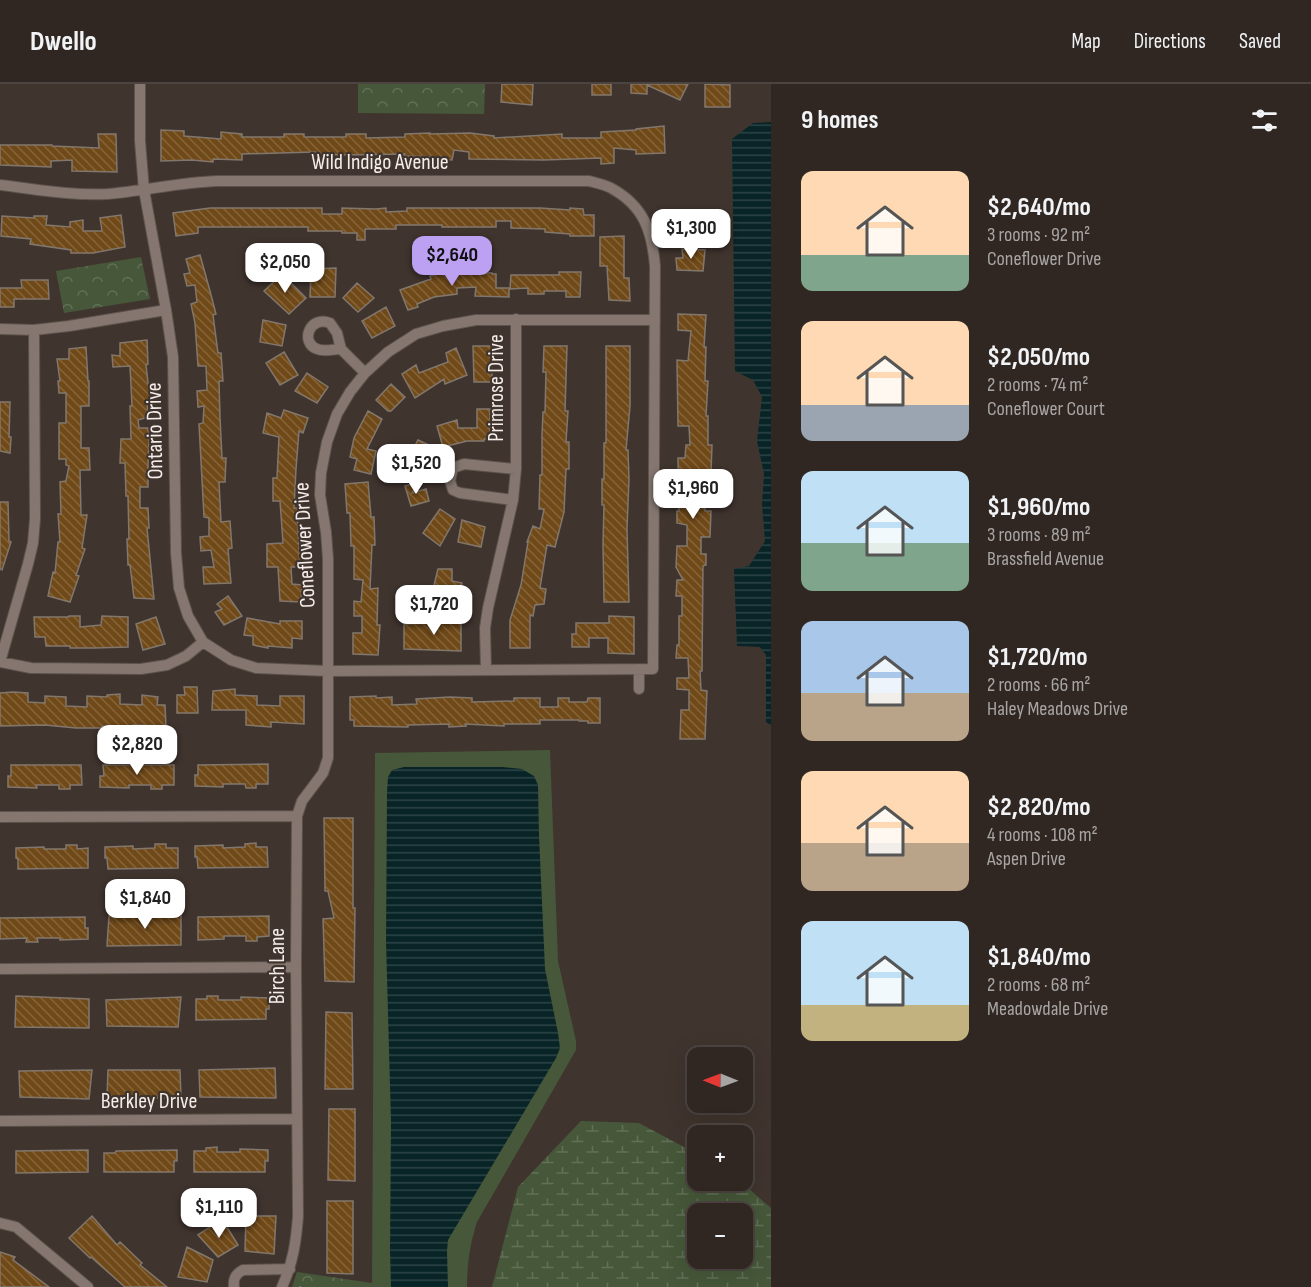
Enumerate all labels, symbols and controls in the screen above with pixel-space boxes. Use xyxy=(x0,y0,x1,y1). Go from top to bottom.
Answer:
text: Dwello xyxy=(30,25,97,58)
text: Map xyxy=(1071,29,1101,54)
text: Directions xyxy=(1134,29,1206,54)
text: Saved xyxy=(1239,29,1281,54)
icon: filters xyxy=(1248,104,1281,137)
text: 9 homes xyxy=(801,105,879,136)
street label: Wild Indigo Avenue xyxy=(311,149,449,176)
text: $2,640/mo xyxy=(987,192,1091,223)
icon: home xyxy=(849,195,921,267)
pin: $1,300 xyxy=(642,209,740,260)
text: $1,300 xyxy=(665,216,717,240)
text: 3 rooms · 92 m² xyxy=(987,223,1090,247)
pin: $2,640 xyxy=(403,236,501,287)
pin: $2,050 xyxy=(236,243,334,294)
text: $2,640 xyxy=(426,243,478,267)
text: Coneflower Drive xyxy=(987,247,1101,271)
text: $2,050 xyxy=(259,250,311,274)
street label: Primrose Drive xyxy=(483,334,510,442)
text: $2,050/mo xyxy=(987,342,1090,373)
icon: home xyxy=(849,345,921,417)
text: 2 rooms · 74 m² xyxy=(987,373,1088,397)
street label: Ontario Drive xyxy=(141,382,169,480)
text: Coneflower Court xyxy=(987,397,1105,421)
pin: $1,520 xyxy=(367,444,465,495)
text: $1,520 xyxy=(391,451,441,475)
pin: $1,960 xyxy=(644,469,742,520)
text: $1,960 xyxy=(667,476,719,500)
street label: Coneflower Drive xyxy=(288,481,322,609)
text: $1,960/mo xyxy=(987,492,1090,523)
icon: home xyxy=(849,495,921,567)
text: 3 rooms · 89 m² xyxy=(987,523,1091,547)
text: Brassfield Avenue xyxy=(987,547,1104,571)
pin: $1,720 xyxy=(385,585,483,636)
text: $1,720 xyxy=(409,592,459,616)
text: $1,720/mo xyxy=(987,642,1088,673)
icon: home xyxy=(849,645,921,717)
text: 2 rooms · 66 m² xyxy=(987,673,1091,697)
text: Haley Meadows Drive xyxy=(987,697,1128,721)
pin: $2,820 xyxy=(88,725,186,776)
text: $2,820 xyxy=(111,732,163,756)
text: $2,820/mo xyxy=(987,792,1091,823)
icon: home xyxy=(849,795,921,867)
text: 4 rooms · 108 m² xyxy=(987,823,1098,847)
text: Aspen Drive xyxy=(987,847,1066,871)
pin: $1,840 xyxy=(96,879,194,930)
text: $1,840 xyxy=(119,886,171,910)
street label: Birch Lane xyxy=(264,928,291,1004)
text: $1,840/mo xyxy=(987,942,1091,973)
icon: home xyxy=(849,945,921,1017)
text: 2 rooms · 68 m² xyxy=(987,973,1091,997)
text: Meadowdale Drive xyxy=(987,997,1108,1021)
north arrow xyxy=(687,1047,753,1113)
map controls xyxy=(687,1047,753,1269)
street label: Berkley Drive xyxy=(101,1088,197,1115)
button: + xyxy=(687,1125,753,1191)
pin: $1,110 xyxy=(170,1188,268,1239)
text: $1,110 xyxy=(195,1195,243,1219)
button: − xyxy=(687,1203,753,1269)

